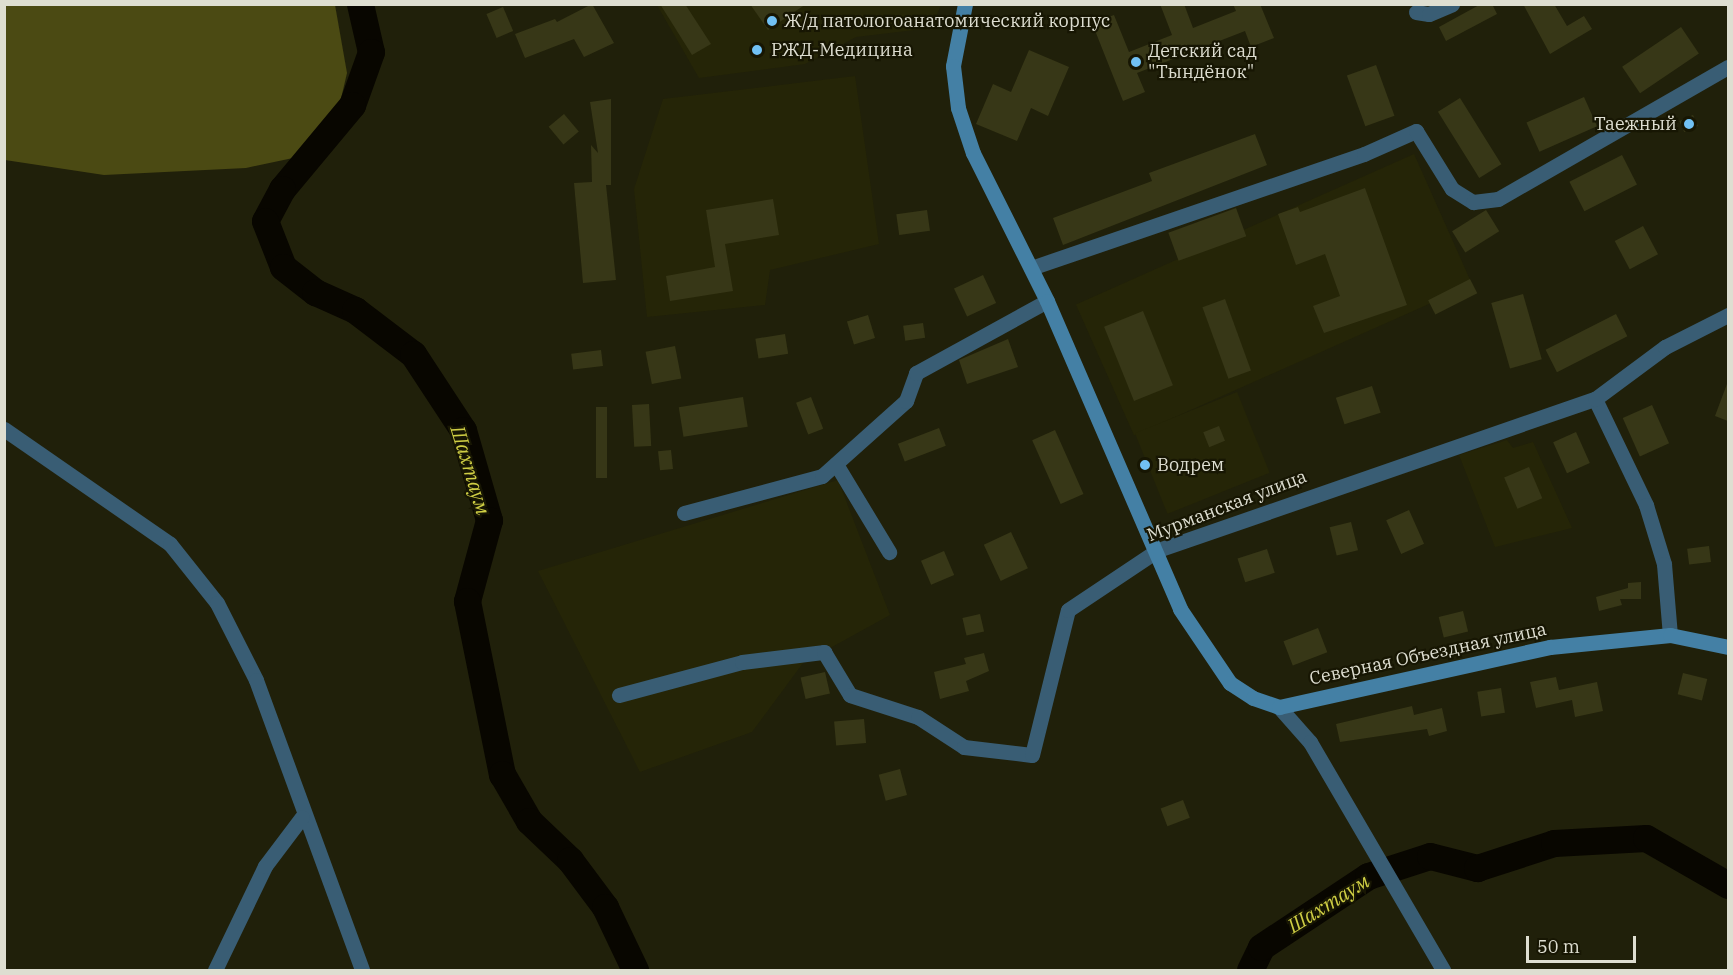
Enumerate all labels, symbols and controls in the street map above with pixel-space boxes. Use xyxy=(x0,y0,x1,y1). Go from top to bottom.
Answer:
place label: Ж/д патологоанатомический корпус xyxy=(784,10,1110,32)
marker: Ж/д патологоанатомический корпус xyxy=(765,14,779,28)
place label: РЖД-Медицина xyxy=(771,39,913,61)
marker: РЖД-Медицина xyxy=(748,41,766,59)
place label: Детский сад "Тындёнок" xyxy=(1148,41,1257,84)
marker: Детский сад "Тындёнок" xyxy=(1129,55,1143,69)
place label: Таежный xyxy=(1594,113,1677,135)
marker: Таежный xyxy=(1682,117,1696,131)
water label: Шахтаум xyxy=(446,422,496,518)
place label: Водрем xyxy=(1157,454,1224,476)
marker: Водрем xyxy=(1138,458,1152,472)
street label: Мурманская улица xyxy=(1144,466,1310,546)
street label: Северная Объездная улица xyxy=(1308,618,1548,690)
water label: Шахтаум xyxy=(1283,868,1373,938)
scale bar xyxy=(1529,924,1638,962)
text: 50 m xyxy=(1537,935,1580,958)

